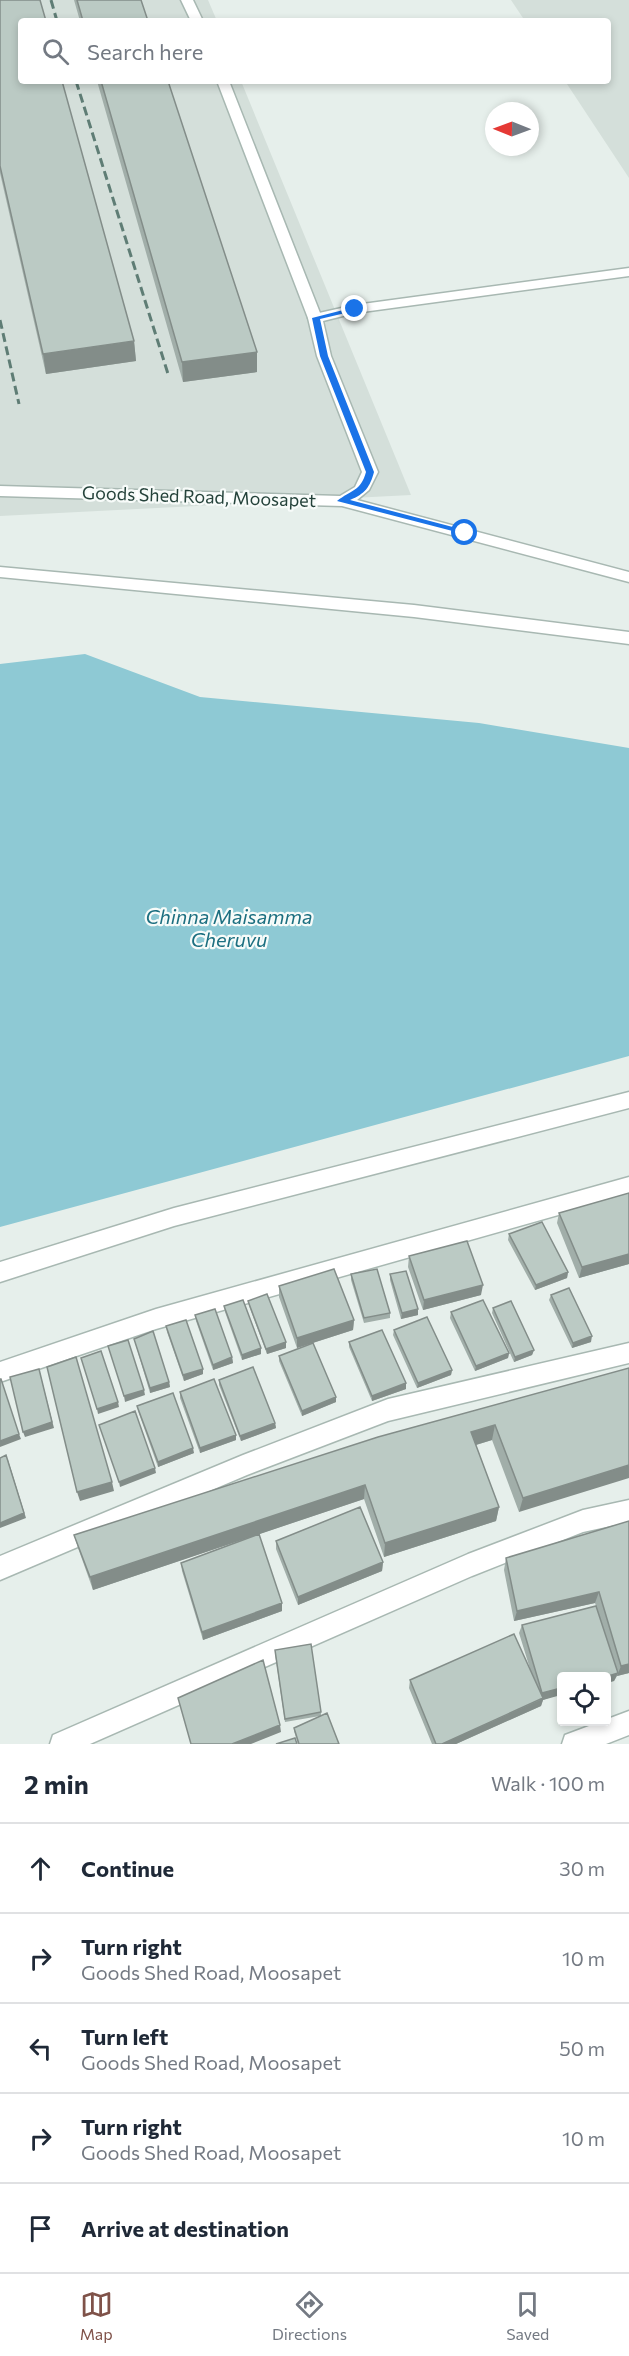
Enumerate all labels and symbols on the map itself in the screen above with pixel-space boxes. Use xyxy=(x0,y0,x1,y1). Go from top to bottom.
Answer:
north arrow xyxy=(485,102,539,156)
route end xyxy=(341,295,367,321)
street label: Goods Shed Road, Moosapet xyxy=(82,481,316,511)
route start xyxy=(451,519,477,545)
water label: Chinna Maisamma Cheruvu xyxy=(146,904,312,951)

